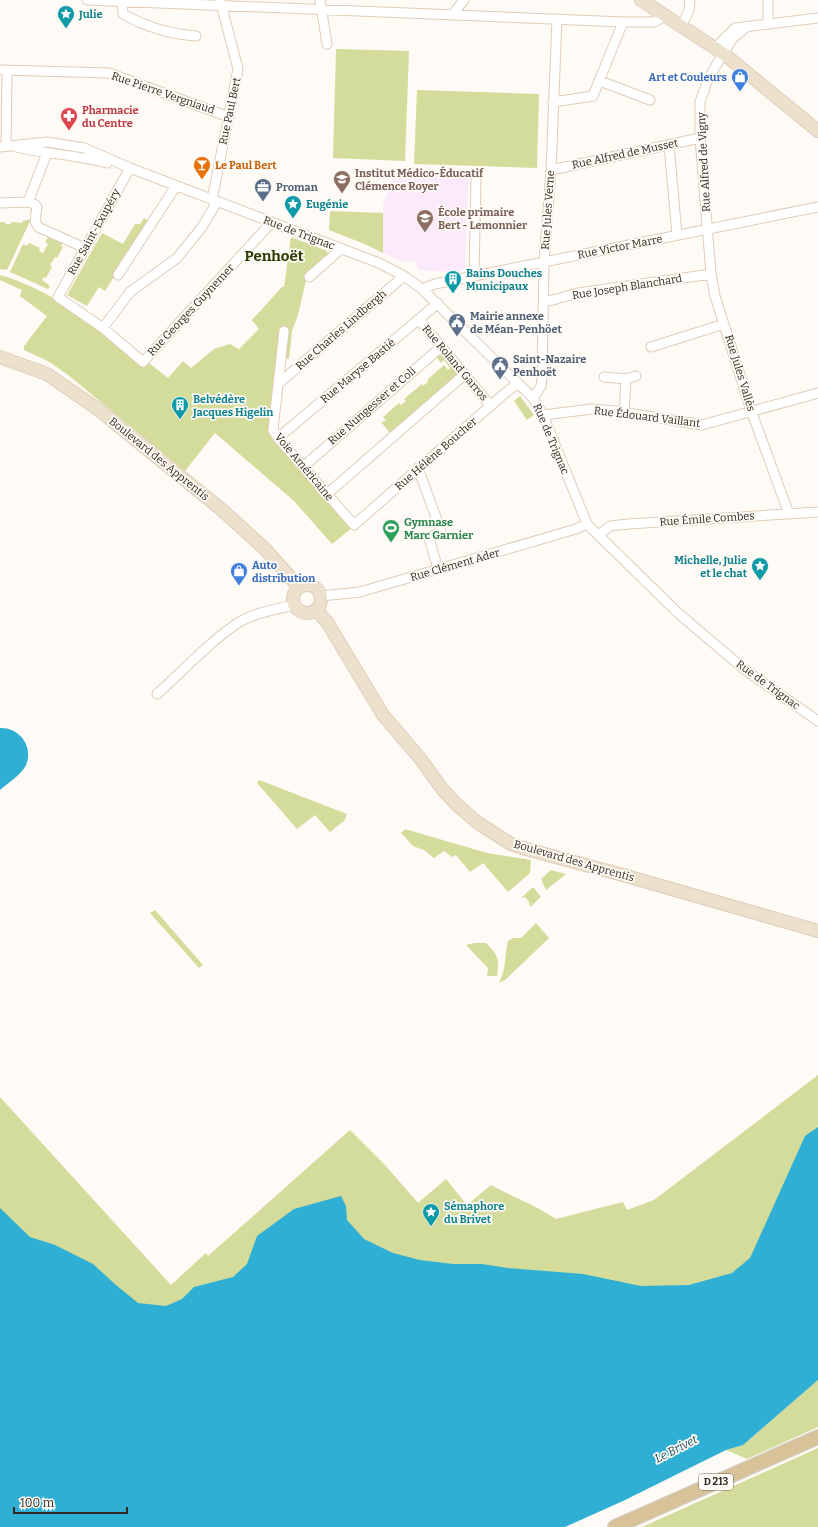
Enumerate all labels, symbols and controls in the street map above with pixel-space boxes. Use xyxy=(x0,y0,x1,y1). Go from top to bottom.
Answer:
place icon: Julie xyxy=(56,4,76,29)
place label: Julie xyxy=(78,8,103,21)
shop icon: Art et Couleurs xyxy=(730,67,750,92)
street label: Rue Pierre Vergniaud xyxy=(110,69,217,117)
place label: Art et Couleurs xyxy=(649,71,728,84)
street label: Rue Paul Bert xyxy=(217,76,243,146)
place label: Pharmacie du Centre xyxy=(82,104,139,130)
pharmacy icon: Pharmacie du Centre xyxy=(59,106,79,131)
street label: Rue Alfred de Vigny xyxy=(695,112,713,212)
street label: Rue Alfred de Musset xyxy=(571,136,679,172)
bar icon: Le Paul Bert xyxy=(192,155,212,180)
place label: Le Paul Bert xyxy=(215,159,277,172)
place label: Institut Médico-Éducatif Clémence Royer xyxy=(355,166,484,193)
school or university icon: Institut Médico-Éducatif Clémence Royer xyxy=(332,169,352,194)
street label: Rue Jules Verne xyxy=(539,170,557,250)
office icon: Proman xyxy=(253,177,273,202)
place label: Proman xyxy=(276,181,318,194)
street label: Rue Saint-Exupéry xyxy=(65,187,123,277)
place icon: Eugénie xyxy=(283,194,303,219)
place label: Eugénie xyxy=(306,198,348,211)
place label: École primaire Bert - Lemonnier xyxy=(438,205,528,232)
school or university icon: École primaire Bert - Lemonnier xyxy=(415,208,435,233)
street label: Rue de Trignac xyxy=(261,213,337,253)
street label: Rue Victor Marre xyxy=(576,232,664,262)
district label: Penhoët xyxy=(244,247,304,265)
street label: Rue Georges Guynemer xyxy=(145,261,237,359)
place label: Bains Douches Municipaux xyxy=(466,267,543,293)
building icon: Bains Douches Municipaux xyxy=(443,269,463,294)
street label: Rue Joseph Blanchard xyxy=(571,272,683,302)
street label: Rue Charles Lindbergh xyxy=(293,287,389,373)
place label: Mairie annexe de Méan-Penhöet xyxy=(470,310,562,336)
public building icon: Mairie annexe de Méan-Penhöet xyxy=(447,312,467,337)
street label: Rue Roland Garros xyxy=(419,322,491,404)
street label: Rue Jules Vallès xyxy=(722,333,758,413)
street label: Rue Maryse Bastié xyxy=(318,336,398,406)
place label: Saint-Nazaire Penhoët xyxy=(513,353,586,379)
public building icon: Saint-Nazaire Penhoët xyxy=(490,355,510,380)
street label: Rue Nungesser et Coli xyxy=(325,364,419,448)
place label: Belvédère Jacques Higelin xyxy=(192,393,273,419)
building icon: Belvédère Jacques Higelin xyxy=(170,395,190,420)
street label: Rue de Trignac xyxy=(530,402,572,477)
street label: Rue Édouard Vaillant xyxy=(593,403,701,430)
street label: Boulevard des Apprentis xyxy=(106,415,212,503)
street label: Rue Hélène Boucher xyxy=(392,415,480,493)
street label: Voie Américaine xyxy=(272,430,336,504)
street label: Rue Émile Combes xyxy=(659,508,755,529)
place label: Gymnase Marc Garnier xyxy=(404,516,474,542)
sports icon: Gymnase Marc Garnier xyxy=(381,518,401,543)
street label: Rue Clément Ader xyxy=(409,546,501,584)
place label: Michelle, Julie et le chat xyxy=(674,554,748,580)
place icon: Michelle, Julie et le chat xyxy=(750,556,770,581)
place label: Auto distribution xyxy=(252,559,315,585)
shop icon: Auto distribution xyxy=(229,561,249,586)
street label: Rue de Trignac xyxy=(734,658,803,713)
street label: Boulevard des Apprentis xyxy=(512,838,636,884)
place label: Sémaphore du Brivet xyxy=(444,1200,504,1226)
place icon: Sémaphore du Brivet xyxy=(421,1202,441,1227)
water label: Le Brivet xyxy=(652,1432,700,1466)
road number: D 213 xyxy=(699,1474,733,1490)
scale bar xyxy=(14,1489,127,1515)
text: 100 m xyxy=(20,1496,55,1510)

